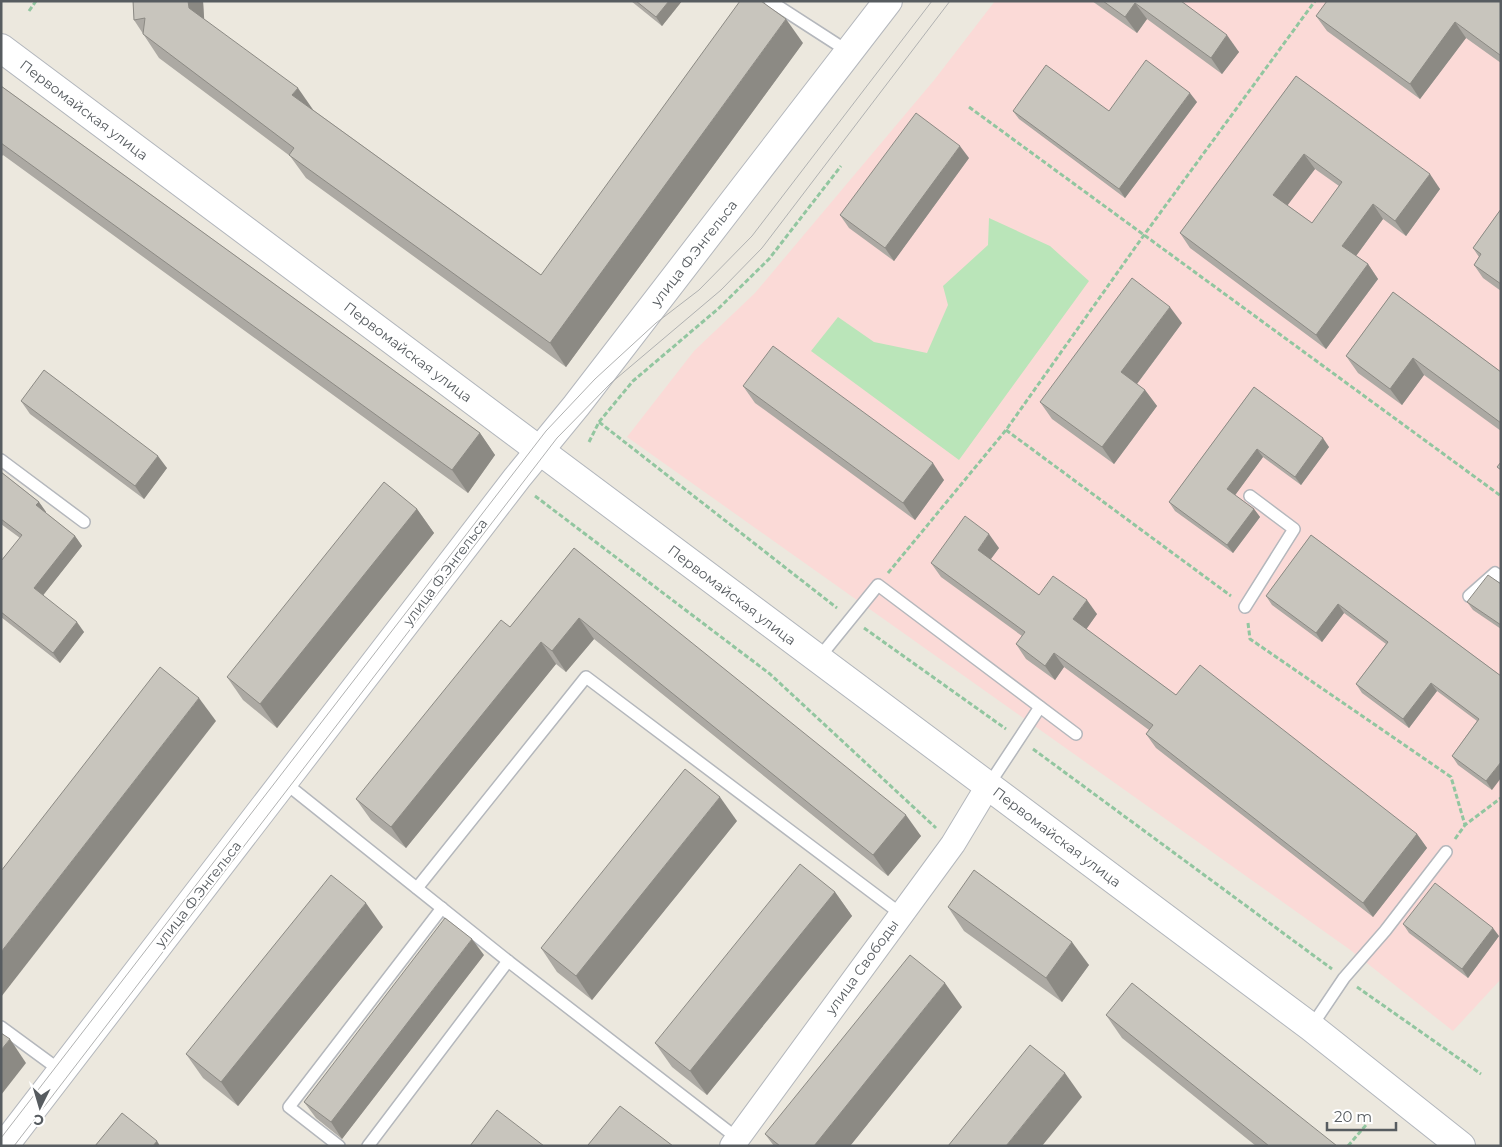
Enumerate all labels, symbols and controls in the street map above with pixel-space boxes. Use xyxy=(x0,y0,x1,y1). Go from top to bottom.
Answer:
street label: Первомайская улица xyxy=(16,56,152,164)
street label: улица Ф.Энгельса xyxy=(646,196,741,310)
street label: Первомайская улица xyxy=(340,298,476,406)
street label: улица Ф.Энгельса xyxy=(398,515,491,630)
street label: Первомайская улица xyxy=(664,541,800,649)
street label: Первомайская улица xyxy=(989,783,1125,891)
street label: улица Ф.Энгельса xyxy=(150,837,245,951)
street label: улица Свободы xyxy=(821,916,902,1019)
north arrow xyxy=(15,1082,65,1132)
scale bar xyxy=(1327,1100,1396,1132)
text: 20 m xyxy=(1334,1107,1372,1126)
text: С xyxy=(33,1111,45,1129)

